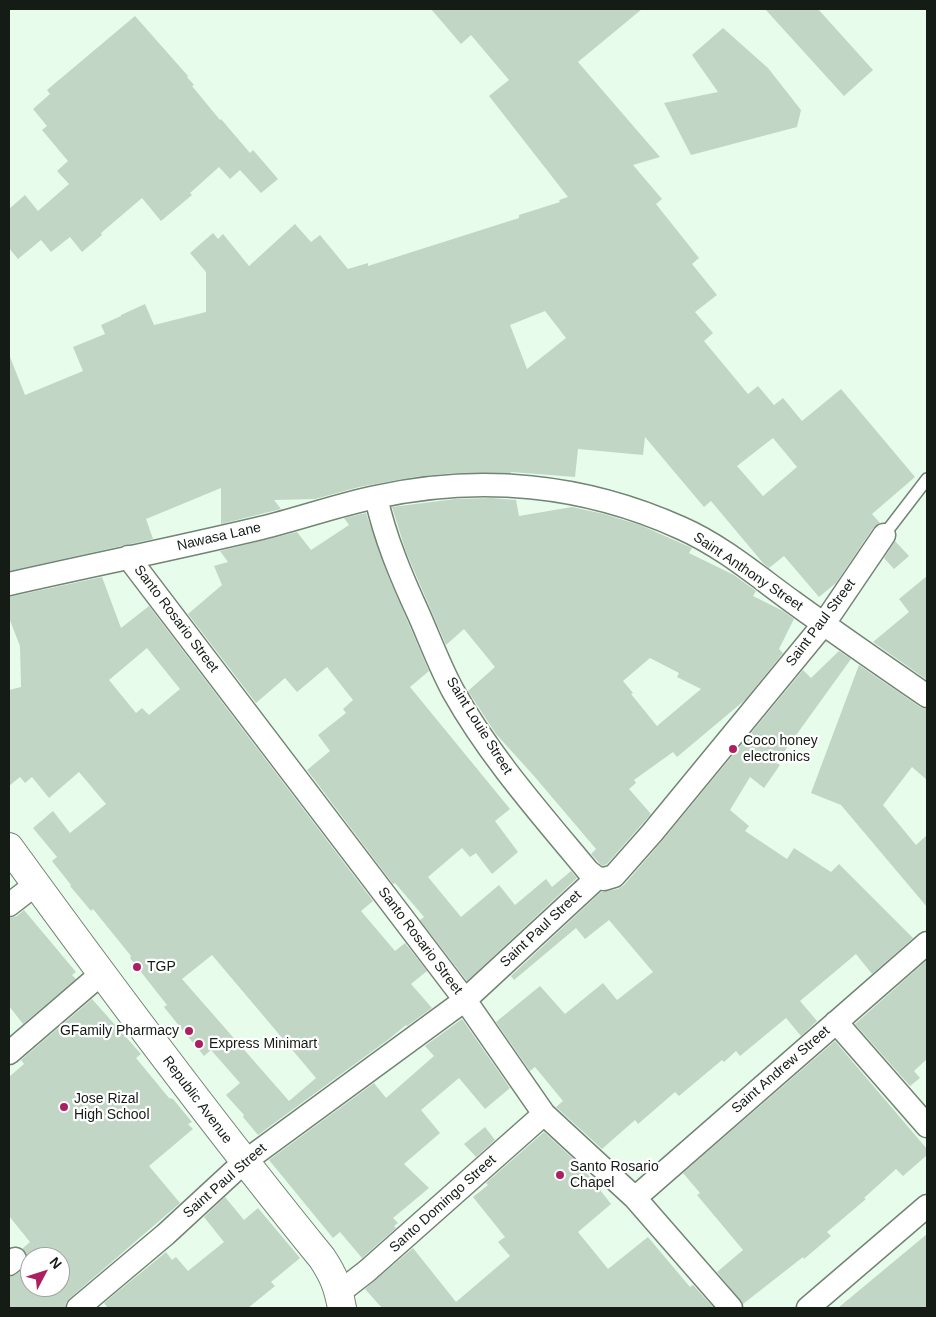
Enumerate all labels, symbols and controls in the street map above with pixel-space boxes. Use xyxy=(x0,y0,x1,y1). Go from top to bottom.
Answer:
street label: Nawasa Lane xyxy=(175,519,263,555)
street label: Saint Anthony Street xyxy=(690,529,806,615)
street label: Santo Rosario Street xyxy=(130,562,222,676)
street label: Saint Paul Street xyxy=(783,576,859,670)
street label: Saint Louie Street xyxy=(442,674,516,778)
place label: Coco honey electronics xyxy=(743,733,818,766)
marker: Coco honey electronics xyxy=(727,743,739,755)
street label: Santo Rosario Street xyxy=(374,884,466,998)
street label: Saint Paul Street xyxy=(497,887,585,971)
place label: TGP xyxy=(147,959,176,975)
marker: TGP xyxy=(131,961,143,973)
place label: GFamily Pharmacy xyxy=(60,1023,179,1039)
street label: Saint Andrew Street xyxy=(729,1023,833,1117)
marker: GFamily Pharmacy xyxy=(183,1025,195,1037)
place label: Express Minimart xyxy=(209,1036,317,1052)
marker: Express Minimart xyxy=(193,1038,205,1050)
street label: Republic Avenue xyxy=(159,1053,235,1147)
place label: Jose Rizal High School xyxy=(74,1091,149,1124)
marker: Jose Rizal High School xyxy=(58,1101,70,1113)
street label: Saint Paul Street xyxy=(180,1140,270,1222)
street label: Santo Domingo Street xyxy=(386,1152,500,1256)
place label: Santo Rosario Chapel xyxy=(570,1159,659,1192)
marker: Santo Rosario Chapel xyxy=(554,1169,566,1181)
north arrow xyxy=(20,1247,70,1297)
text: N xyxy=(46,1254,65,1272)

